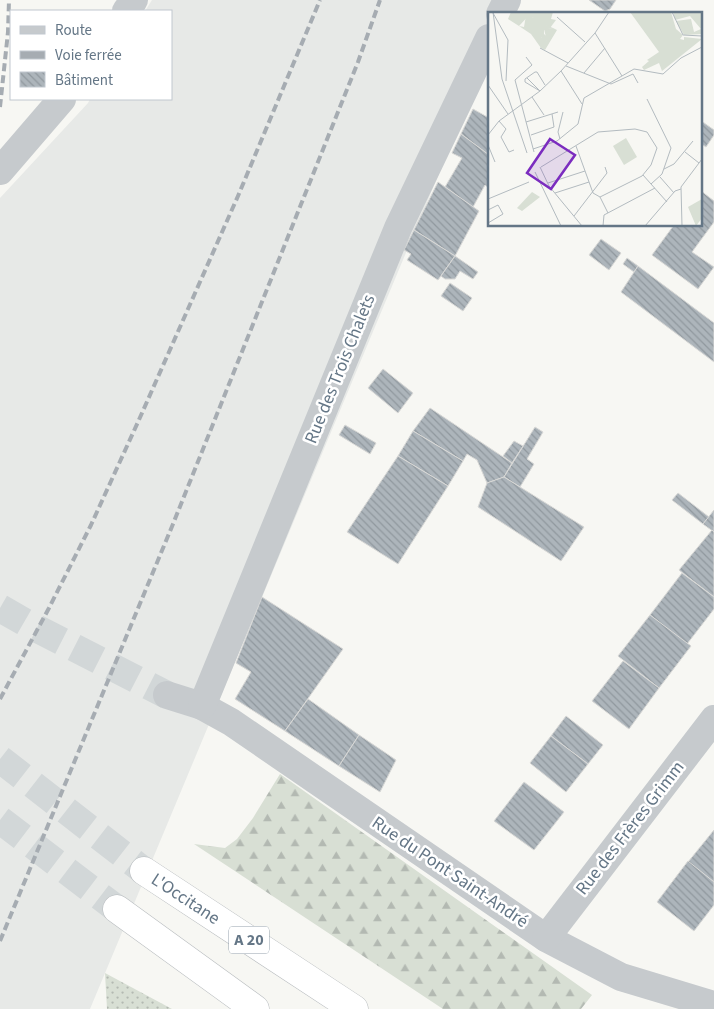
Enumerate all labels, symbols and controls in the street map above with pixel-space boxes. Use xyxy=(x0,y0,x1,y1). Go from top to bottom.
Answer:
legend xyxy=(10,10,172,100)
inset map xyxy=(488,12,702,226)
text: Route xyxy=(55,20,92,41)
text: Voie ferrée xyxy=(55,45,122,66)
text: Bâtiment xyxy=(55,70,113,91)
street label: Rue des Trois Chalets xyxy=(299,291,381,447)
street label: Rue des Frères Grimm xyxy=(570,756,690,900)
street label: Rue du Pont Saint-André xyxy=(367,810,533,934)
street label: L'Occitane xyxy=(146,867,225,930)
road number: A 20 xyxy=(229,926,269,954)

